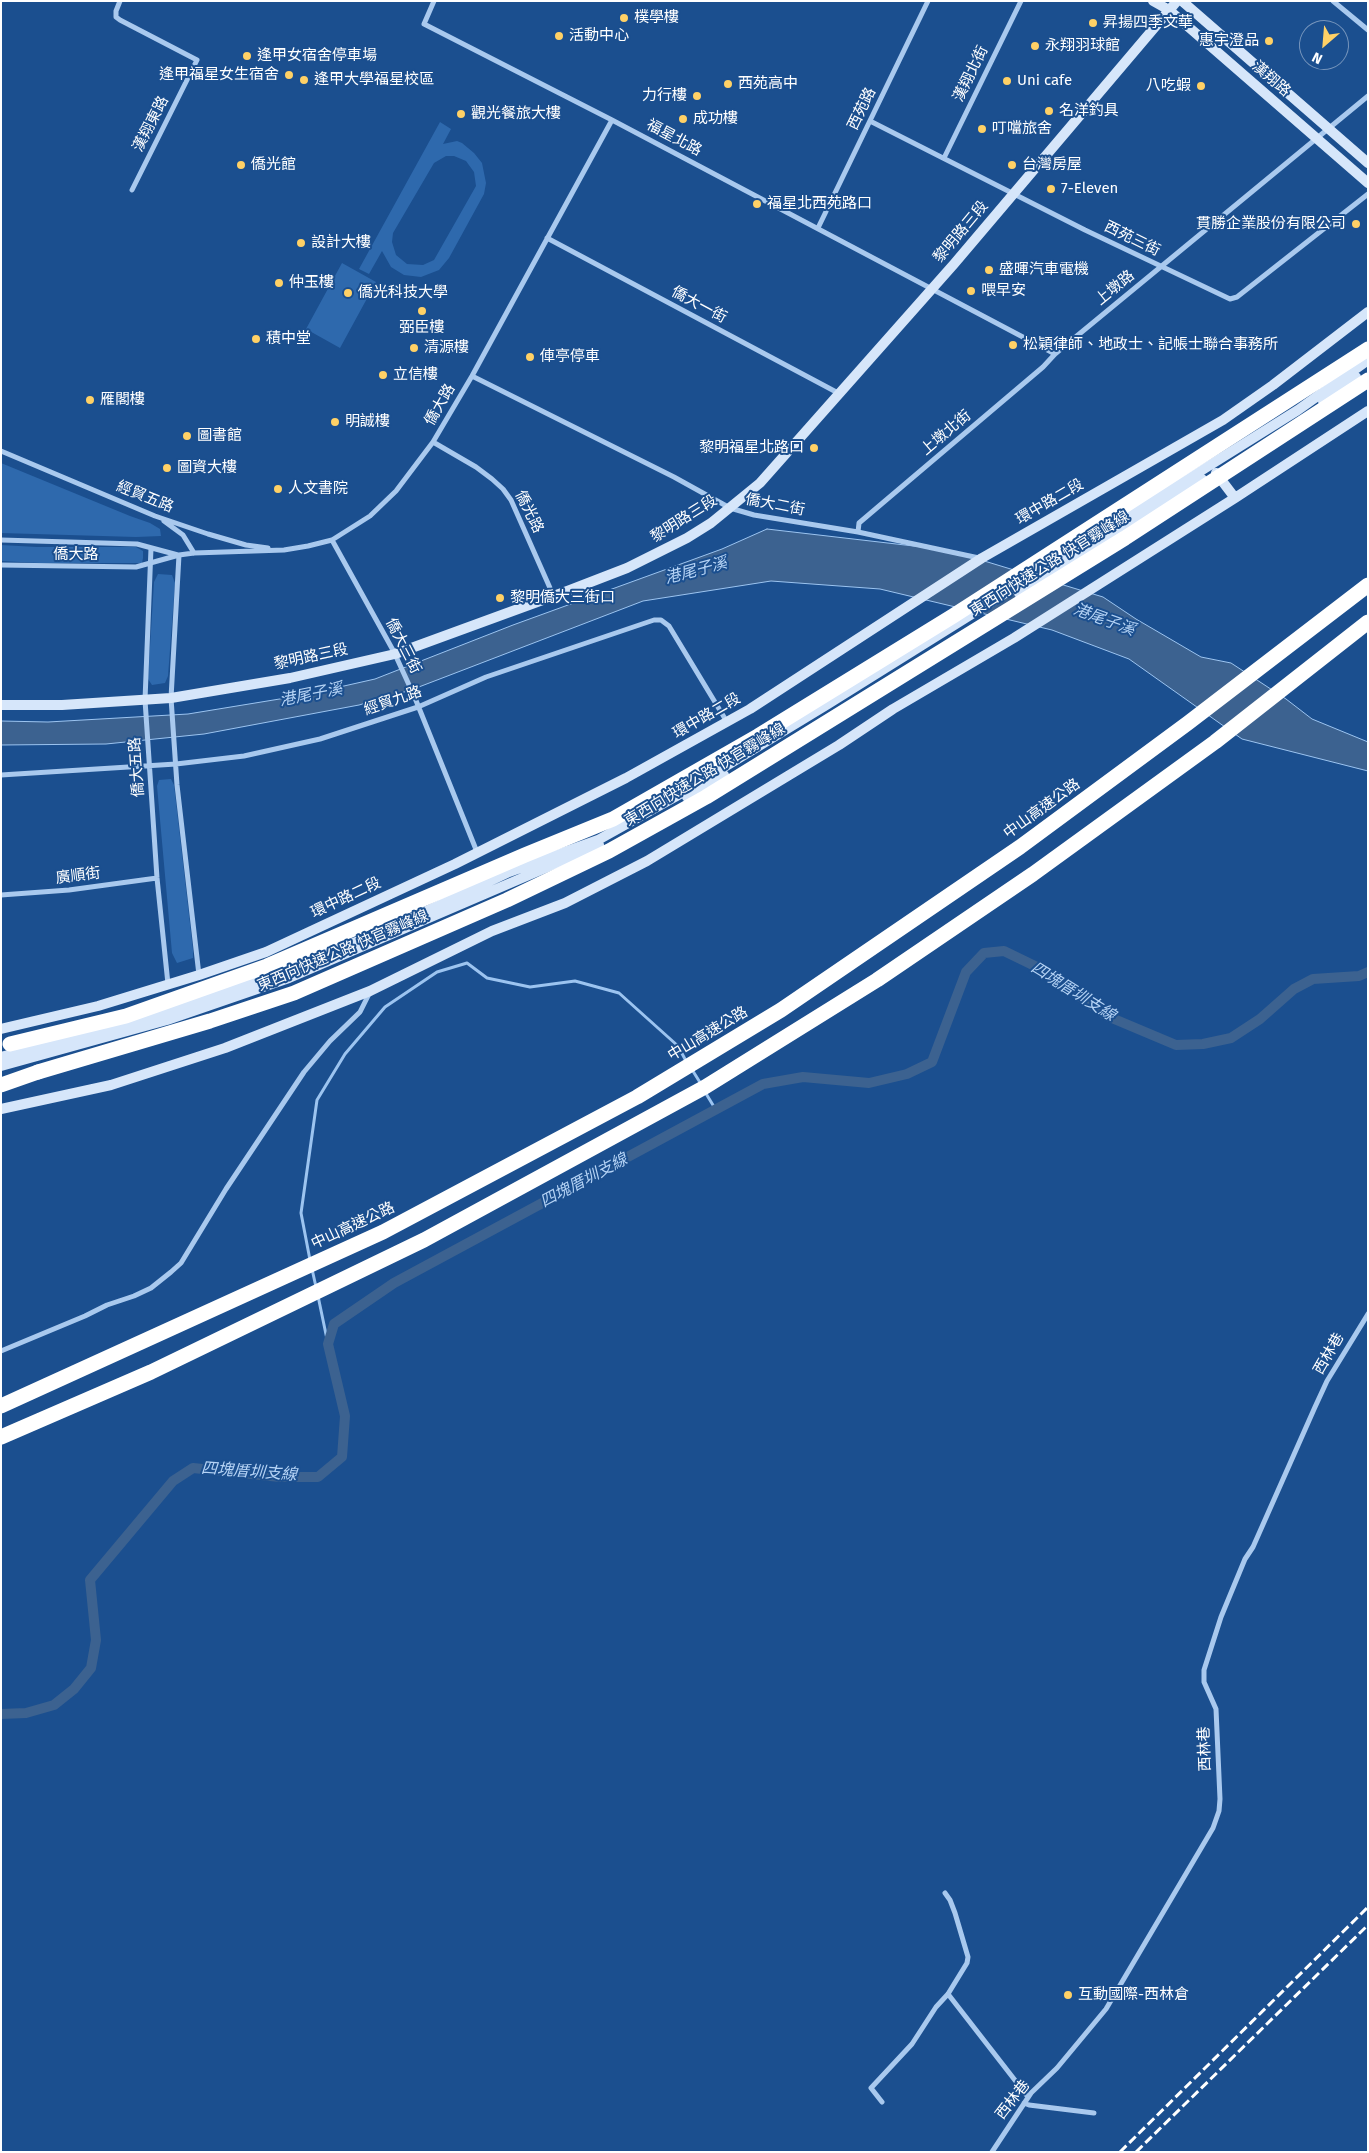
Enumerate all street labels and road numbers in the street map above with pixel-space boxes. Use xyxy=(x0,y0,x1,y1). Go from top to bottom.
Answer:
street label: 漢翔北街 xyxy=(950,43,992,105)
street label: 漢翔路 xyxy=(1248,57,1294,101)
street label: 西苑路 xyxy=(844,85,880,133)
street label: 漢翔東路 xyxy=(129,93,173,155)
street label: 福星北路 xyxy=(643,116,705,160)
street label: 黎明路三段 xyxy=(930,197,992,267)
street label: 西苑三街 xyxy=(1101,218,1163,260)
street label: 上墩路 xyxy=(1092,267,1138,309)
street label: 僑大一街 xyxy=(668,283,730,327)
street label: 僑大路 xyxy=(421,381,459,429)
street label: 上墩北街 xyxy=(917,407,975,459)
street label: 環中路二段 xyxy=(1013,475,1087,529)
street label: 經貿五路 xyxy=(114,477,176,517)
street label: 僑光路 xyxy=(511,488,547,536)
street label: 僑大二街 xyxy=(744,490,806,520)
street label: 黎明路三段 xyxy=(647,491,721,547)
street label: 東西向快速公路 快官霧峰線 xyxy=(967,508,1133,620)
street label: 僑大路 xyxy=(54,546,98,564)
street label: 僑大三街 xyxy=(381,615,425,677)
street label: 黎明路三段 xyxy=(272,640,350,674)
street label: 經貿九路 xyxy=(362,683,424,719)
street label: 環中路二段 xyxy=(670,689,744,743)
street label: 東西向快速公路 快官霧峰線 xyxy=(622,720,788,830)
street label: 僑大五路 xyxy=(126,736,148,798)
street label: 中山高速公路 xyxy=(1000,775,1084,843)
street label: 廣順街 xyxy=(55,864,101,888)
street label: 環中路二段 xyxy=(308,874,384,922)
street label: 東西向快速公路 快官霧峰線 xyxy=(255,907,431,995)
street label: 中山高速公路 xyxy=(665,1003,751,1065)
street label: 中山高速公路 xyxy=(308,1199,398,1253)
street label: 西林巷 xyxy=(1310,1330,1348,1378)
street label: 西林巷 xyxy=(1195,1726,1215,1772)
street label: 西林巷 xyxy=(992,2077,1034,2123)

